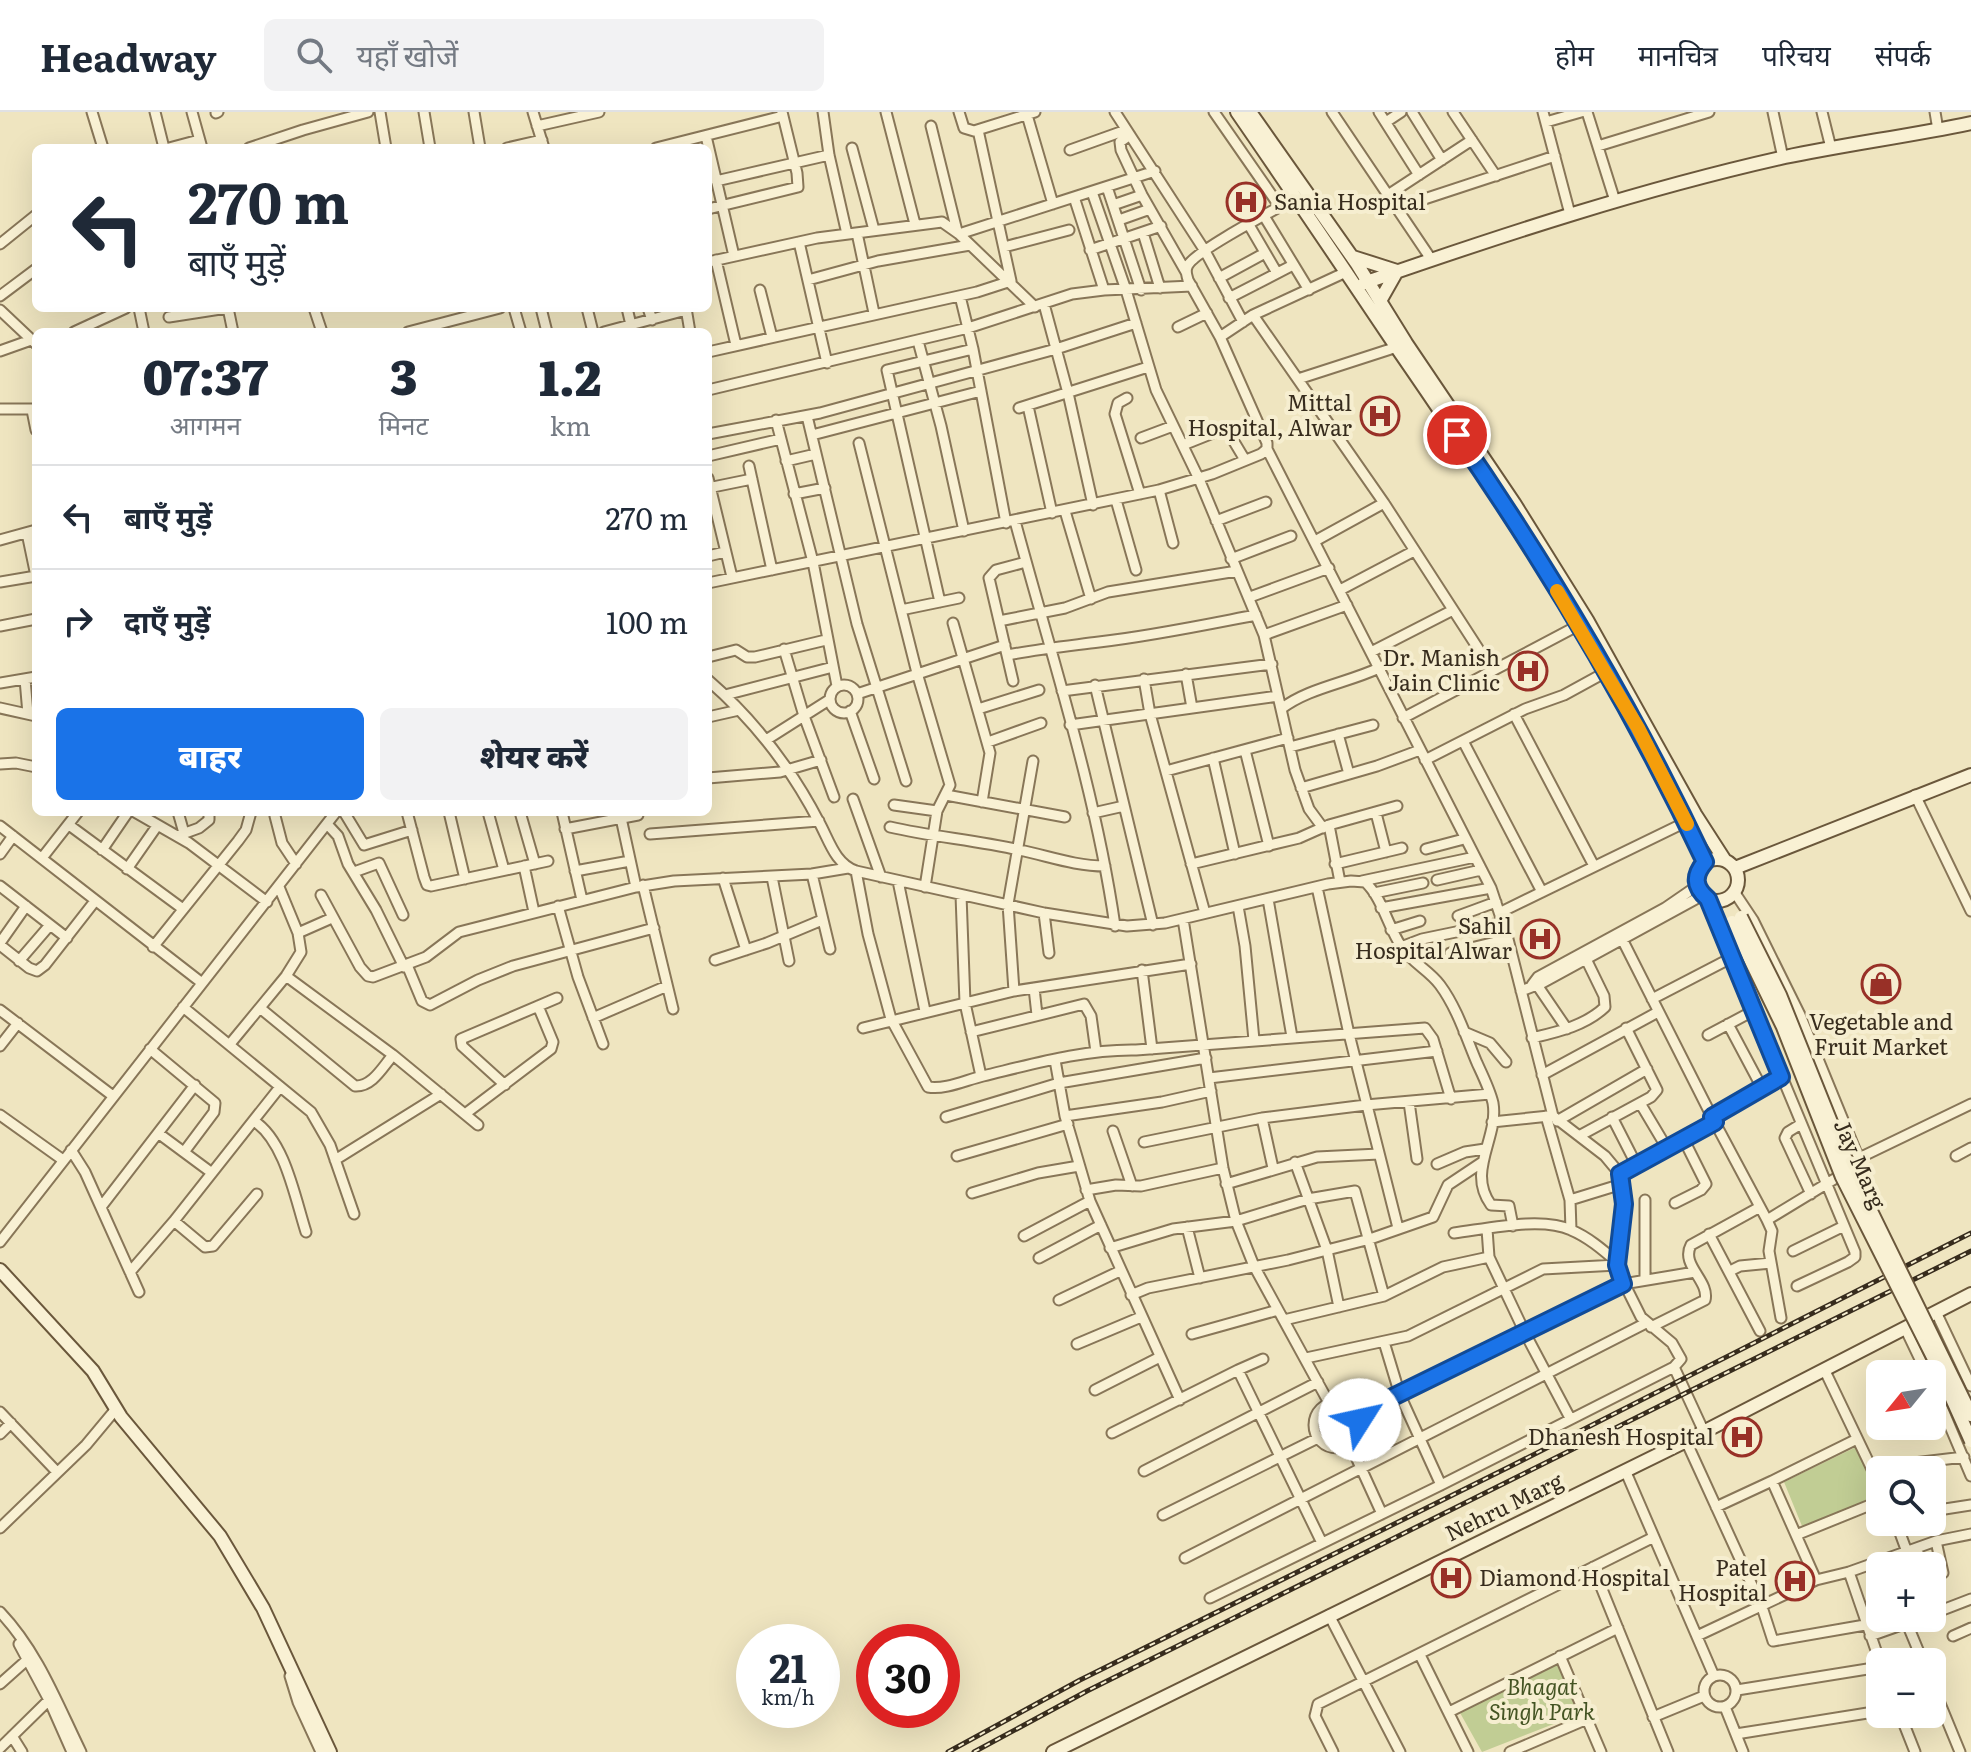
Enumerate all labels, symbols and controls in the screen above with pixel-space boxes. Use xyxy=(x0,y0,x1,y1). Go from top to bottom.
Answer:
search box xyxy=(264,19,824,91)
text: Headway xyxy=(40,27,216,84)
text: यहाँ खोजें xyxy=(356,32,458,76)
icon: search xyxy=(292,33,336,77)
text: होम xyxy=(1555,33,1594,75)
text: मानचित्र xyxy=(1638,33,1718,75)
text: परिचय xyxy=(1762,33,1831,75)
text: संपर्क xyxy=(1875,33,1931,75)
text: 270 m xyxy=(188,158,349,241)
icon: left xyxy=(56,176,160,280)
hospital icon: Sania Hospital xyxy=(1225,181,1267,223)
place label: Sania Hospital xyxy=(1274,184,1426,217)
text: बाएँ मुड़ें xyxy=(188,234,286,287)
text: 07:37 xyxy=(143,339,268,410)
text: 3 xyxy=(390,339,417,410)
text: 1.2 xyxy=(539,340,601,411)
place label: Mittal Hospital, Alwar xyxy=(1188,385,1353,443)
hospital icon: Mittal Hospital, Alwar xyxy=(1359,395,1401,437)
pin xyxy=(1423,401,1491,469)
text: आगमन xyxy=(170,404,241,443)
text: मिनट xyxy=(379,404,429,443)
text: km xyxy=(550,405,591,444)
icon: arrive xyxy=(1435,413,1479,457)
text: बाएँ मुड़ें xyxy=(124,494,212,538)
icon: left xyxy=(56,495,100,539)
text: 270 m xyxy=(605,495,688,539)
text: दाएँ मुड़ें xyxy=(124,598,211,642)
icon: right xyxy=(56,599,100,643)
text: 100 m xyxy=(606,599,688,643)
place label: Dr. Manish Jain Clinic xyxy=(1382,640,1500,698)
hospital icon: Dr. Manish Jain Clinic xyxy=(1507,650,1549,692)
button: बाहर xyxy=(56,708,364,800)
button: शेयर करें xyxy=(380,708,688,800)
place label: Sahil Hospital Alwar xyxy=(1355,908,1513,966)
hospital icon: Sahil Hospital Alwar xyxy=(1519,918,1561,960)
shop icon: Vegetable and Fruit Market xyxy=(1860,963,1902,1005)
place label: Vegetable and Fruit Market xyxy=(1809,1004,1953,1062)
street label: Jay Marg xyxy=(1827,1113,1896,1214)
north arrow xyxy=(1866,1360,1946,1440)
map controls xyxy=(1866,1360,1946,1728)
position arrow xyxy=(1318,1378,1402,1462)
hospital icon: Dhanesh Hospital xyxy=(1721,1416,1763,1458)
place label: Dhanesh Hospital xyxy=(1528,1419,1714,1452)
button: search xyxy=(1866,1456,1946,1536)
street label: Nehru Marg xyxy=(1439,1463,1568,1548)
place label: Patel Hospital xyxy=(1678,1550,1767,1608)
button: + xyxy=(1866,1552,1946,1632)
hospital icon: Diamond Hospital xyxy=(1430,1557,1472,1599)
place label: Diamond Hospital xyxy=(1479,1560,1670,1593)
hospital icon: Patel Hospital xyxy=(1774,1560,1816,1602)
speed limit sign: 30 xyxy=(856,1624,960,1728)
text: 21 xyxy=(769,1636,807,1695)
button: − xyxy=(1866,1648,1946,1728)
park label: Bhagat Singh Park xyxy=(1489,1669,1595,1727)
text: km/h xyxy=(761,1681,815,1711)

